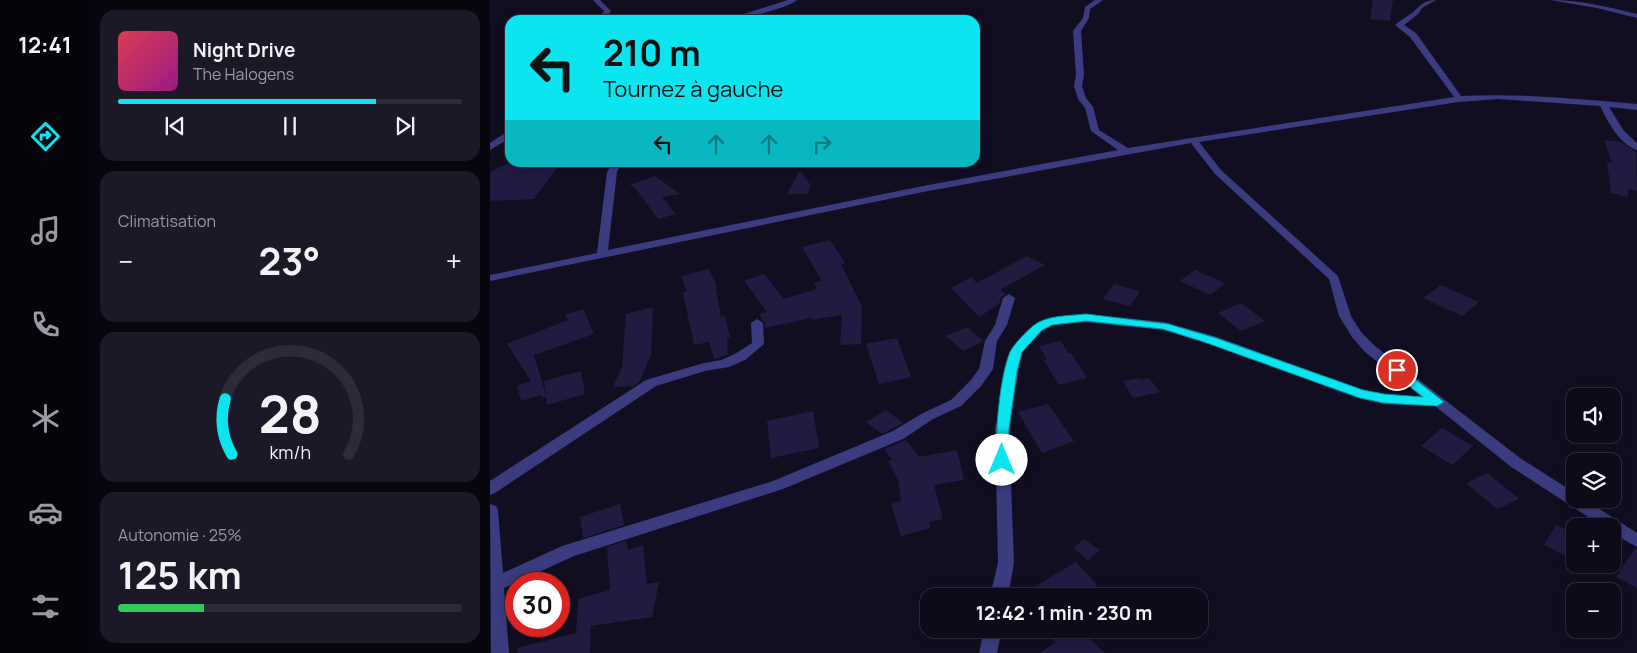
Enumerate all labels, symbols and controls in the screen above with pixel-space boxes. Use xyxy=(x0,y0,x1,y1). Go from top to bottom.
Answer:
text: 210 m xyxy=(603,29,701,77)
text: 12:41 xyxy=(18,30,72,60)
icon: left xyxy=(520,35,585,100)
text: Night Drive xyxy=(193,37,295,63)
text: The Halogens xyxy=(193,63,294,85)
text: Tournez à gauche xyxy=(603,74,783,104)
icon: previous xyxy=(161,112,189,140)
icon: pause xyxy=(276,112,304,140)
icon: next xyxy=(391,112,419,140)
icon: directions xyxy=(28,119,63,154)
icon: left xyxy=(649,130,677,158)
icon: ahead xyxy=(702,130,730,158)
icon: ahead xyxy=(755,130,783,158)
icon: right xyxy=(808,130,836,158)
text: Climatisation xyxy=(118,210,216,232)
icon: music xyxy=(28,213,63,248)
text: 23° xyxy=(259,234,320,286)
text: − xyxy=(118,242,133,280)
text: + xyxy=(446,242,462,280)
icon: phone xyxy=(28,307,63,342)
pin xyxy=(1376,349,1418,391)
icon: arrive xyxy=(1383,356,1411,384)
text: 28 xyxy=(259,378,321,449)
map controls xyxy=(1566,388,1621,638)
button: sound xyxy=(1566,388,1621,443)
icon: climate xyxy=(28,401,63,436)
position arrow xyxy=(975,433,1027,485)
text: km/h xyxy=(269,440,311,464)
button: layers xyxy=(1566,453,1621,508)
icon: car xyxy=(28,495,63,530)
button: + xyxy=(1566,518,1621,573)
text: Autonomie · 25% xyxy=(118,524,242,546)
text: 125 km xyxy=(118,548,242,600)
speed limit sign: 30 xyxy=(505,572,570,637)
button: − xyxy=(1566,583,1621,638)
icon: filters xyxy=(28,589,63,624)
text: 12:42 · 1 min · 230 m xyxy=(976,600,1152,626)

